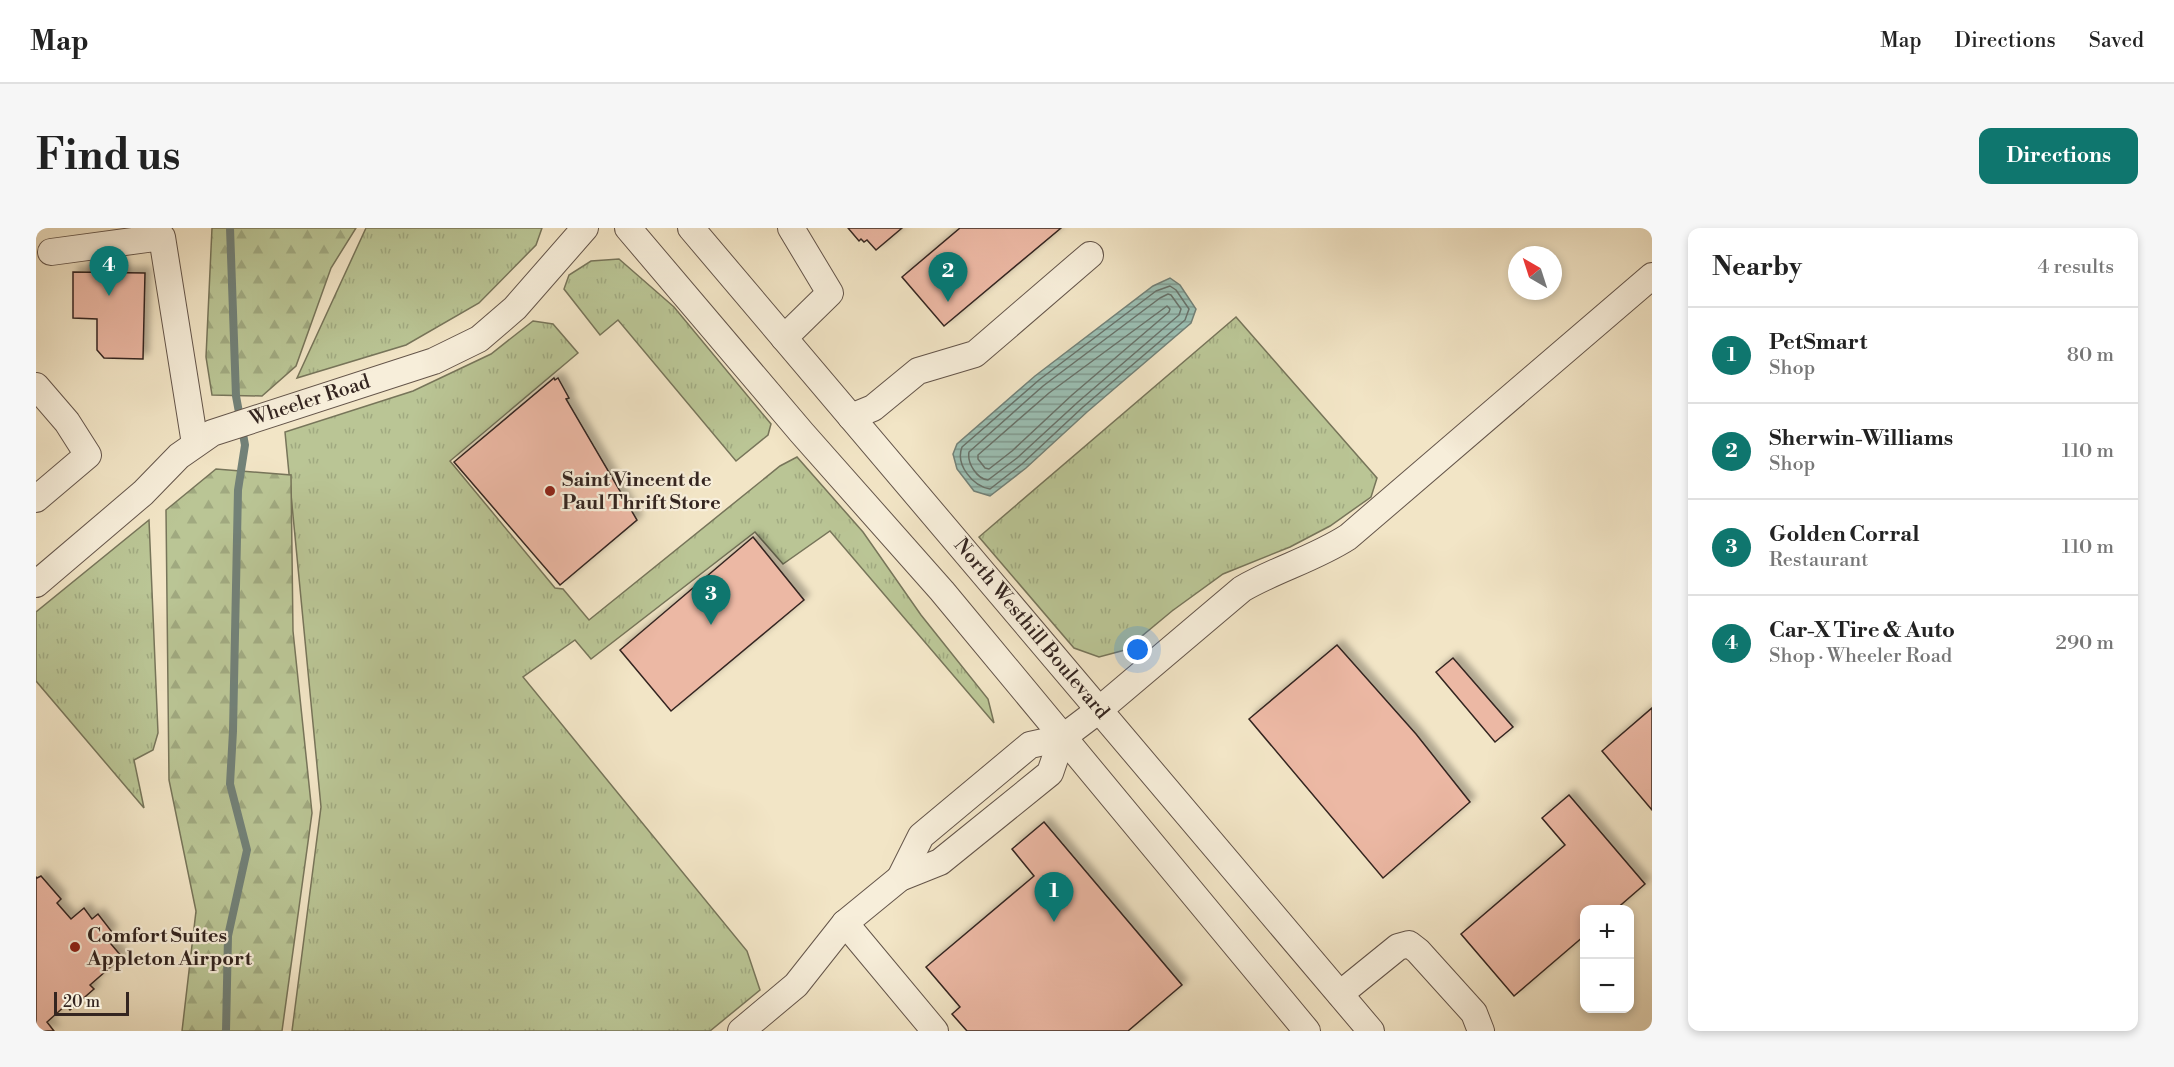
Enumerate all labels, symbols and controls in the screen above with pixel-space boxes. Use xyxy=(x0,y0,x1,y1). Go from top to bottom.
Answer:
text: Map xyxy=(30,24,89,59)
text: Map xyxy=(1880,28,1922,54)
text: Directions xyxy=(1955,28,2056,54)
text: Saved xyxy=(2089,28,2144,54)
button: Directions xyxy=(1979,128,2138,184)
text: Find us xyxy=(36,130,180,183)
north arrow xyxy=(1508,246,1562,300)
pin: 4 xyxy=(90,247,128,296)
text: Nearby xyxy=(1712,251,1802,283)
pin: 2 xyxy=(928,253,968,302)
text: 4 results xyxy=(2037,255,2114,280)
text: PetSmart xyxy=(1769,329,1867,356)
text: 1 xyxy=(1727,343,1736,368)
text: 80 m xyxy=(2067,343,2114,368)
text: Shop xyxy=(1769,356,1815,381)
street label: Wheeler Road xyxy=(246,370,374,433)
text: Sherwin-Williams xyxy=(1769,425,1953,452)
text: 2 xyxy=(1725,439,1738,464)
text: 110 m xyxy=(2062,439,2114,464)
text: Shop xyxy=(1769,452,1815,477)
place label: Saint Vincent de Paul Thrift Store xyxy=(562,468,721,516)
marker: Saint Vincent de Paul Thrift Store xyxy=(543,484,557,498)
text: Golden Corral xyxy=(1769,521,1919,548)
street label: North Westhill Boulevard xyxy=(948,533,1114,725)
text: 3 xyxy=(1725,535,1738,560)
text: 110 m xyxy=(2062,535,2114,560)
text: Restaurant xyxy=(1769,548,1868,573)
pin: 3 xyxy=(692,576,730,625)
text: Car-X Tire & Auto xyxy=(1769,617,1955,644)
text: 4 xyxy=(1725,631,1738,656)
text: 290 m xyxy=(2056,631,2114,656)
your location xyxy=(1123,635,1152,664)
text: Shop · Wheeler Road xyxy=(1769,644,1952,669)
pin: 1 xyxy=(1034,872,1074,922)
map controls xyxy=(1580,905,1634,1013)
button: + xyxy=(1580,905,1634,959)
place label: Comfort Suites Appleton Airport xyxy=(86,924,253,972)
marker: Comfort Suites Appleton Airport xyxy=(68,940,82,954)
button: − xyxy=(1580,959,1634,1013)
scale bar xyxy=(54,989,129,1016)
text: 20 m xyxy=(63,992,100,1012)

